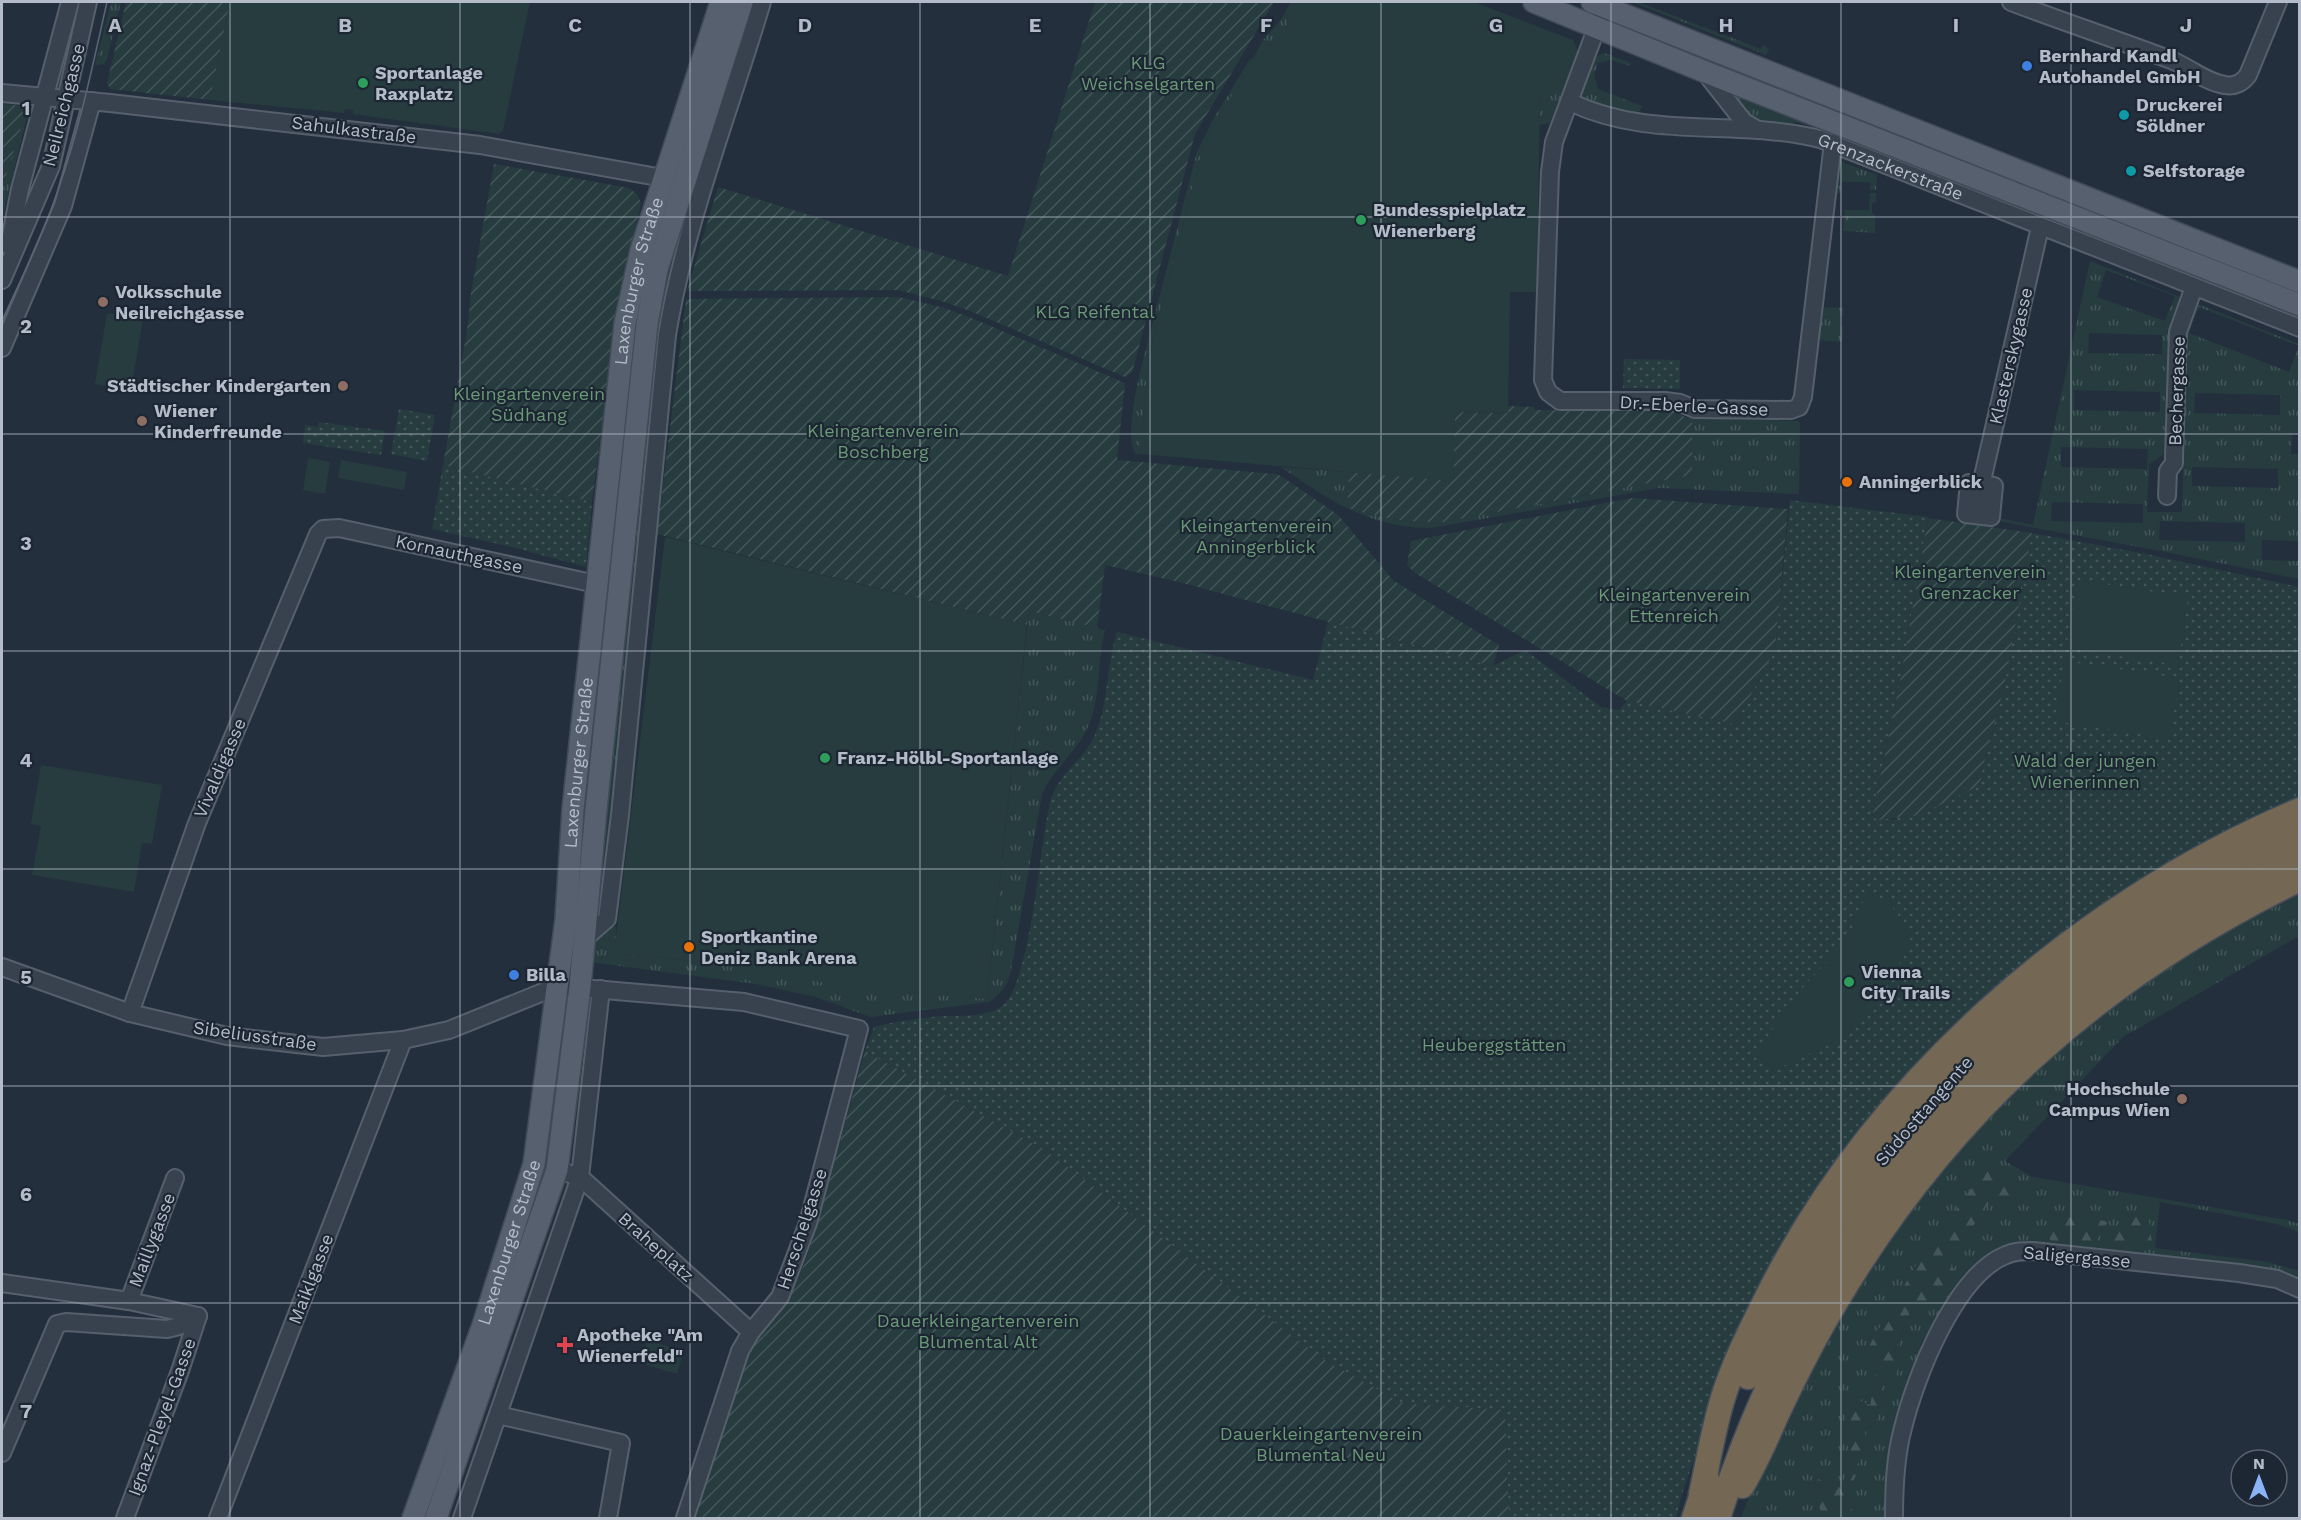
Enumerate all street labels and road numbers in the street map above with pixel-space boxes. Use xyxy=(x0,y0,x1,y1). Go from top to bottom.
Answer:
street label: Neilreichgasse xyxy=(38,41,89,169)
street label: Sahulkastraße xyxy=(291,111,418,148)
street label: Grenzackerstraße xyxy=(1815,128,1966,204)
street label: Laxenburger Straße xyxy=(610,194,667,366)
street label: Klasterskygasse xyxy=(1985,285,2036,426)
street label: Bechergasse xyxy=(2164,336,2189,446)
street label: Dr.-Eberle-Gasse xyxy=(1619,391,1769,420)
street label: Kornauthgasse xyxy=(394,530,525,577)
street label: Laxenburger Straße xyxy=(560,676,597,849)
street label: Vivaldigasse xyxy=(189,715,250,821)
street label: Sibeliusstraße xyxy=(192,1016,318,1055)
street label: Südosttangente xyxy=(1870,1052,1977,1170)
street label: Laxenburger Straße xyxy=(473,1157,545,1327)
street label: Herschelgasse xyxy=(772,1166,831,1292)
street label: Maillygasse xyxy=(124,1190,179,1290)
street label: Braheplatz xyxy=(614,1207,698,1286)
street label: Maiklgasse xyxy=(284,1231,337,1327)
street label: Saligergasse xyxy=(2022,1241,2132,1272)
street label: Ignaz-Pleyel-Gasse xyxy=(123,1335,200,1499)

